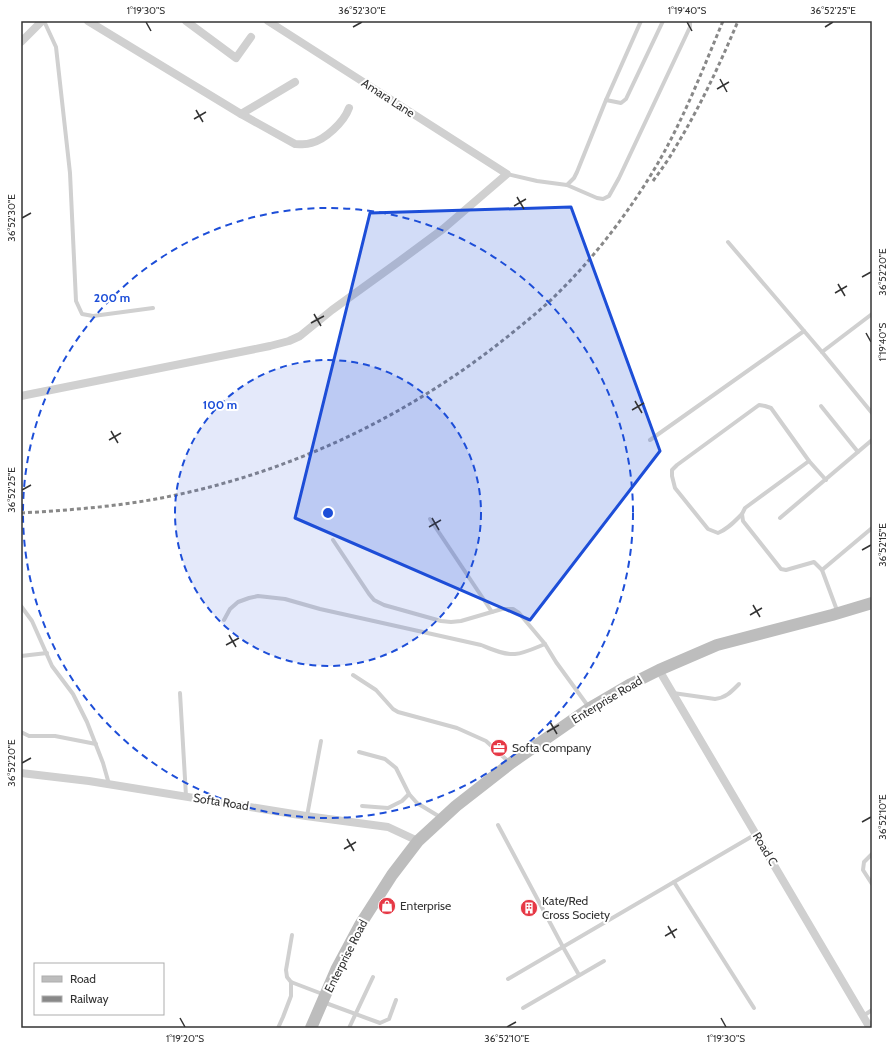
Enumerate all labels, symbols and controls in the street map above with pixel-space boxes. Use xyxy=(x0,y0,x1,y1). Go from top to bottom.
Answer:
text: 1°19'30"S xyxy=(127,4,165,17)
text: 36°52'30"E xyxy=(338,4,386,17)
text: 1°19'40"S xyxy=(668,4,706,17)
text: 36°52'25"E xyxy=(810,4,856,17)
street label: Amara Lane xyxy=(359,75,418,120)
text: 36°52'30"E xyxy=(5,194,18,242)
text: 36°52'20"E xyxy=(876,248,889,296)
text: 200 m xyxy=(94,290,130,305)
text: 1°19'40"S xyxy=(876,323,889,361)
text: 100 m xyxy=(203,397,237,412)
text: 36°52'25"E xyxy=(5,467,18,513)
centre of rings xyxy=(321,506,335,520)
text: 36°52'15"E xyxy=(876,523,889,567)
street label: Enterprise Road xyxy=(569,673,645,727)
office icon: Softa Company xyxy=(489,738,509,758)
text: 36°52'20"E xyxy=(5,739,18,787)
place label: Softa Company xyxy=(512,740,591,755)
street label: Softa Road xyxy=(192,790,250,813)
text: 36°52'10"E xyxy=(876,794,889,840)
street label: Road C xyxy=(750,829,781,868)
place label: Kate/Red Cross Society xyxy=(542,893,610,922)
shop icon: Enterprise xyxy=(377,896,397,916)
place label: Enterprise xyxy=(400,898,451,913)
building icon: Kate/Red Cross Society xyxy=(519,898,539,918)
street label: Enterprise Road xyxy=(321,917,370,995)
legend xyxy=(34,963,164,1015)
text: Road xyxy=(70,971,96,986)
text: Railway xyxy=(70,991,108,1006)
text: 1°19'20"S xyxy=(166,1032,204,1045)
text: 36°52'10"E xyxy=(484,1032,530,1045)
text: 1°19'30"S xyxy=(707,1032,745,1045)

